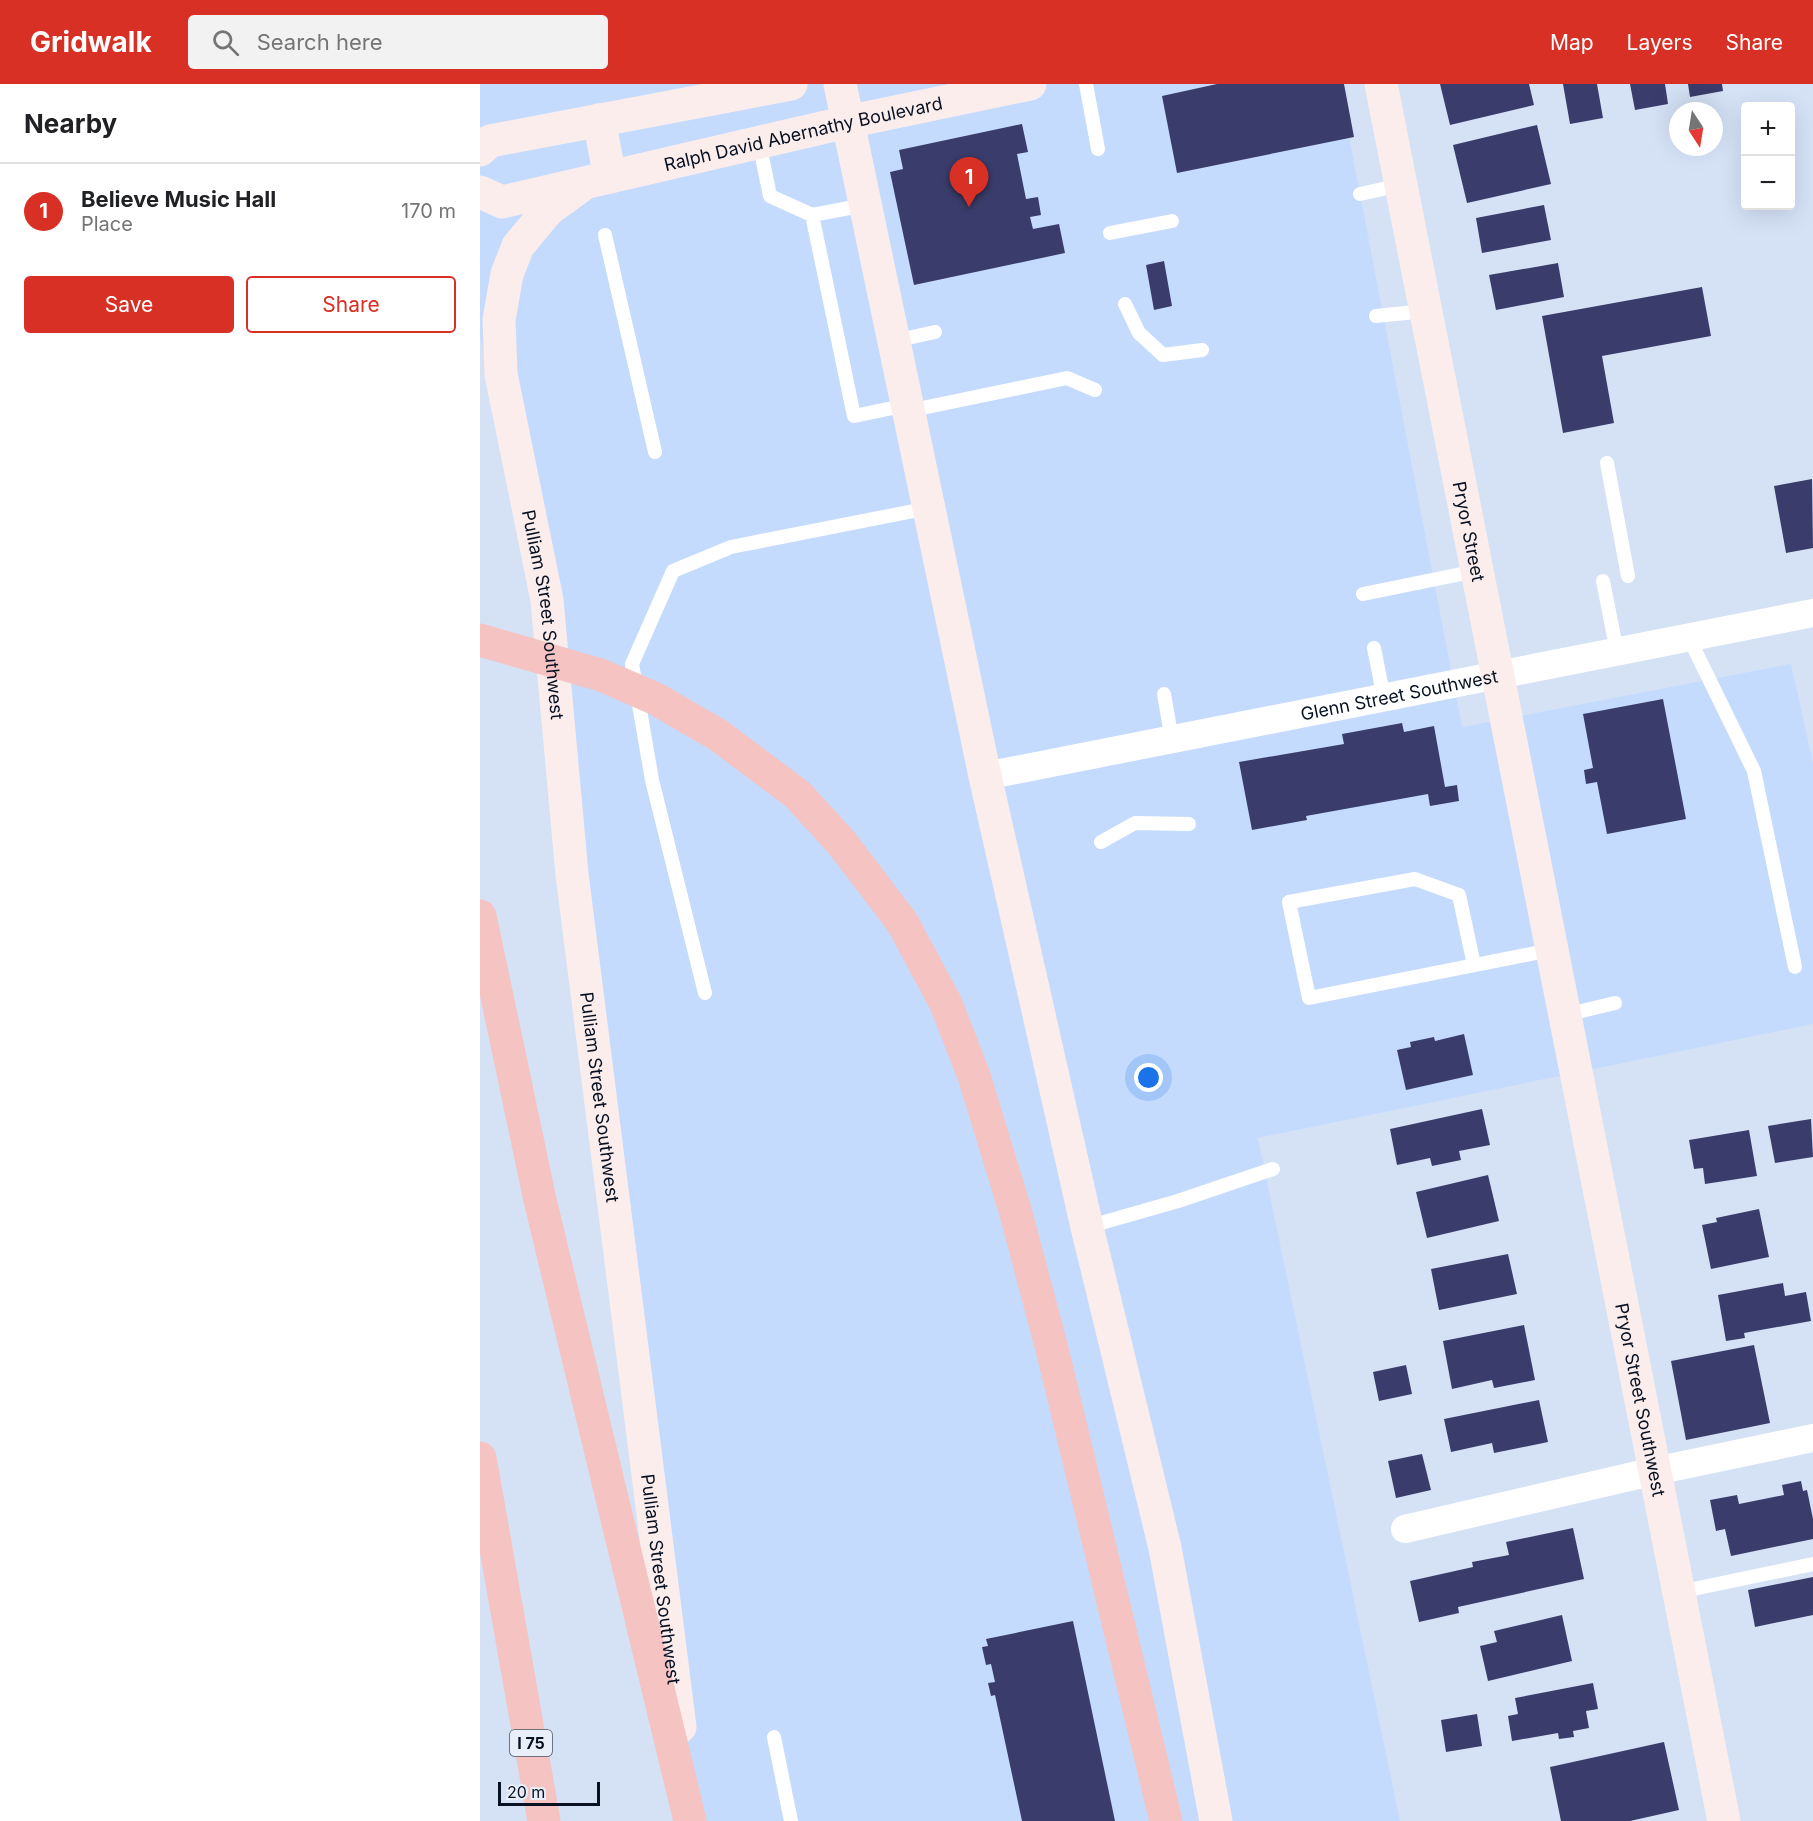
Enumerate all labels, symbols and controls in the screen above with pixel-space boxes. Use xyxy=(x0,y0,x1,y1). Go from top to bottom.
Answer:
search box xyxy=(188,15,608,69)
text: Gridwalk xyxy=(30,25,152,59)
icon: search xyxy=(209,26,242,59)
text: Search here xyxy=(257,29,382,55)
text: Map xyxy=(1550,30,1594,55)
text: Layers xyxy=(1627,30,1693,55)
text: Share xyxy=(1726,30,1783,55)
street label: Ralph David Abernathy Boulevard xyxy=(662,92,944,175)
north arrow xyxy=(1669,102,1723,156)
map controls xyxy=(1741,102,1795,210)
button: + xyxy=(1741,102,1795,156)
text: Nearby xyxy=(24,108,117,139)
button: − xyxy=(1741,156,1795,210)
pin: 1 xyxy=(950,158,988,207)
text: Believe Music Hall xyxy=(81,186,276,212)
text: 1 xyxy=(39,199,48,223)
text: 170 m xyxy=(401,199,456,223)
text: Place xyxy=(81,212,133,236)
button: Save xyxy=(24,276,234,333)
button: Share xyxy=(246,276,456,333)
street label: Pryor Street xyxy=(1449,479,1490,583)
street label: Pulliam Street Southwest xyxy=(518,508,568,720)
street label: Glenn Street Southwest xyxy=(1299,665,1500,724)
street label: Pulliam Street Southwest xyxy=(577,991,624,1204)
your location xyxy=(1134,1063,1163,1092)
street label: Pryor Street Southwest xyxy=(1611,1301,1670,1498)
street label: Pulliam Street Southwest xyxy=(638,1473,685,1686)
road number: I 75 xyxy=(510,1730,552,1756)
scale bar xyxy=(498,1779,600,1806)
text: 20 m xyxy=(507,1782,545,1802)

